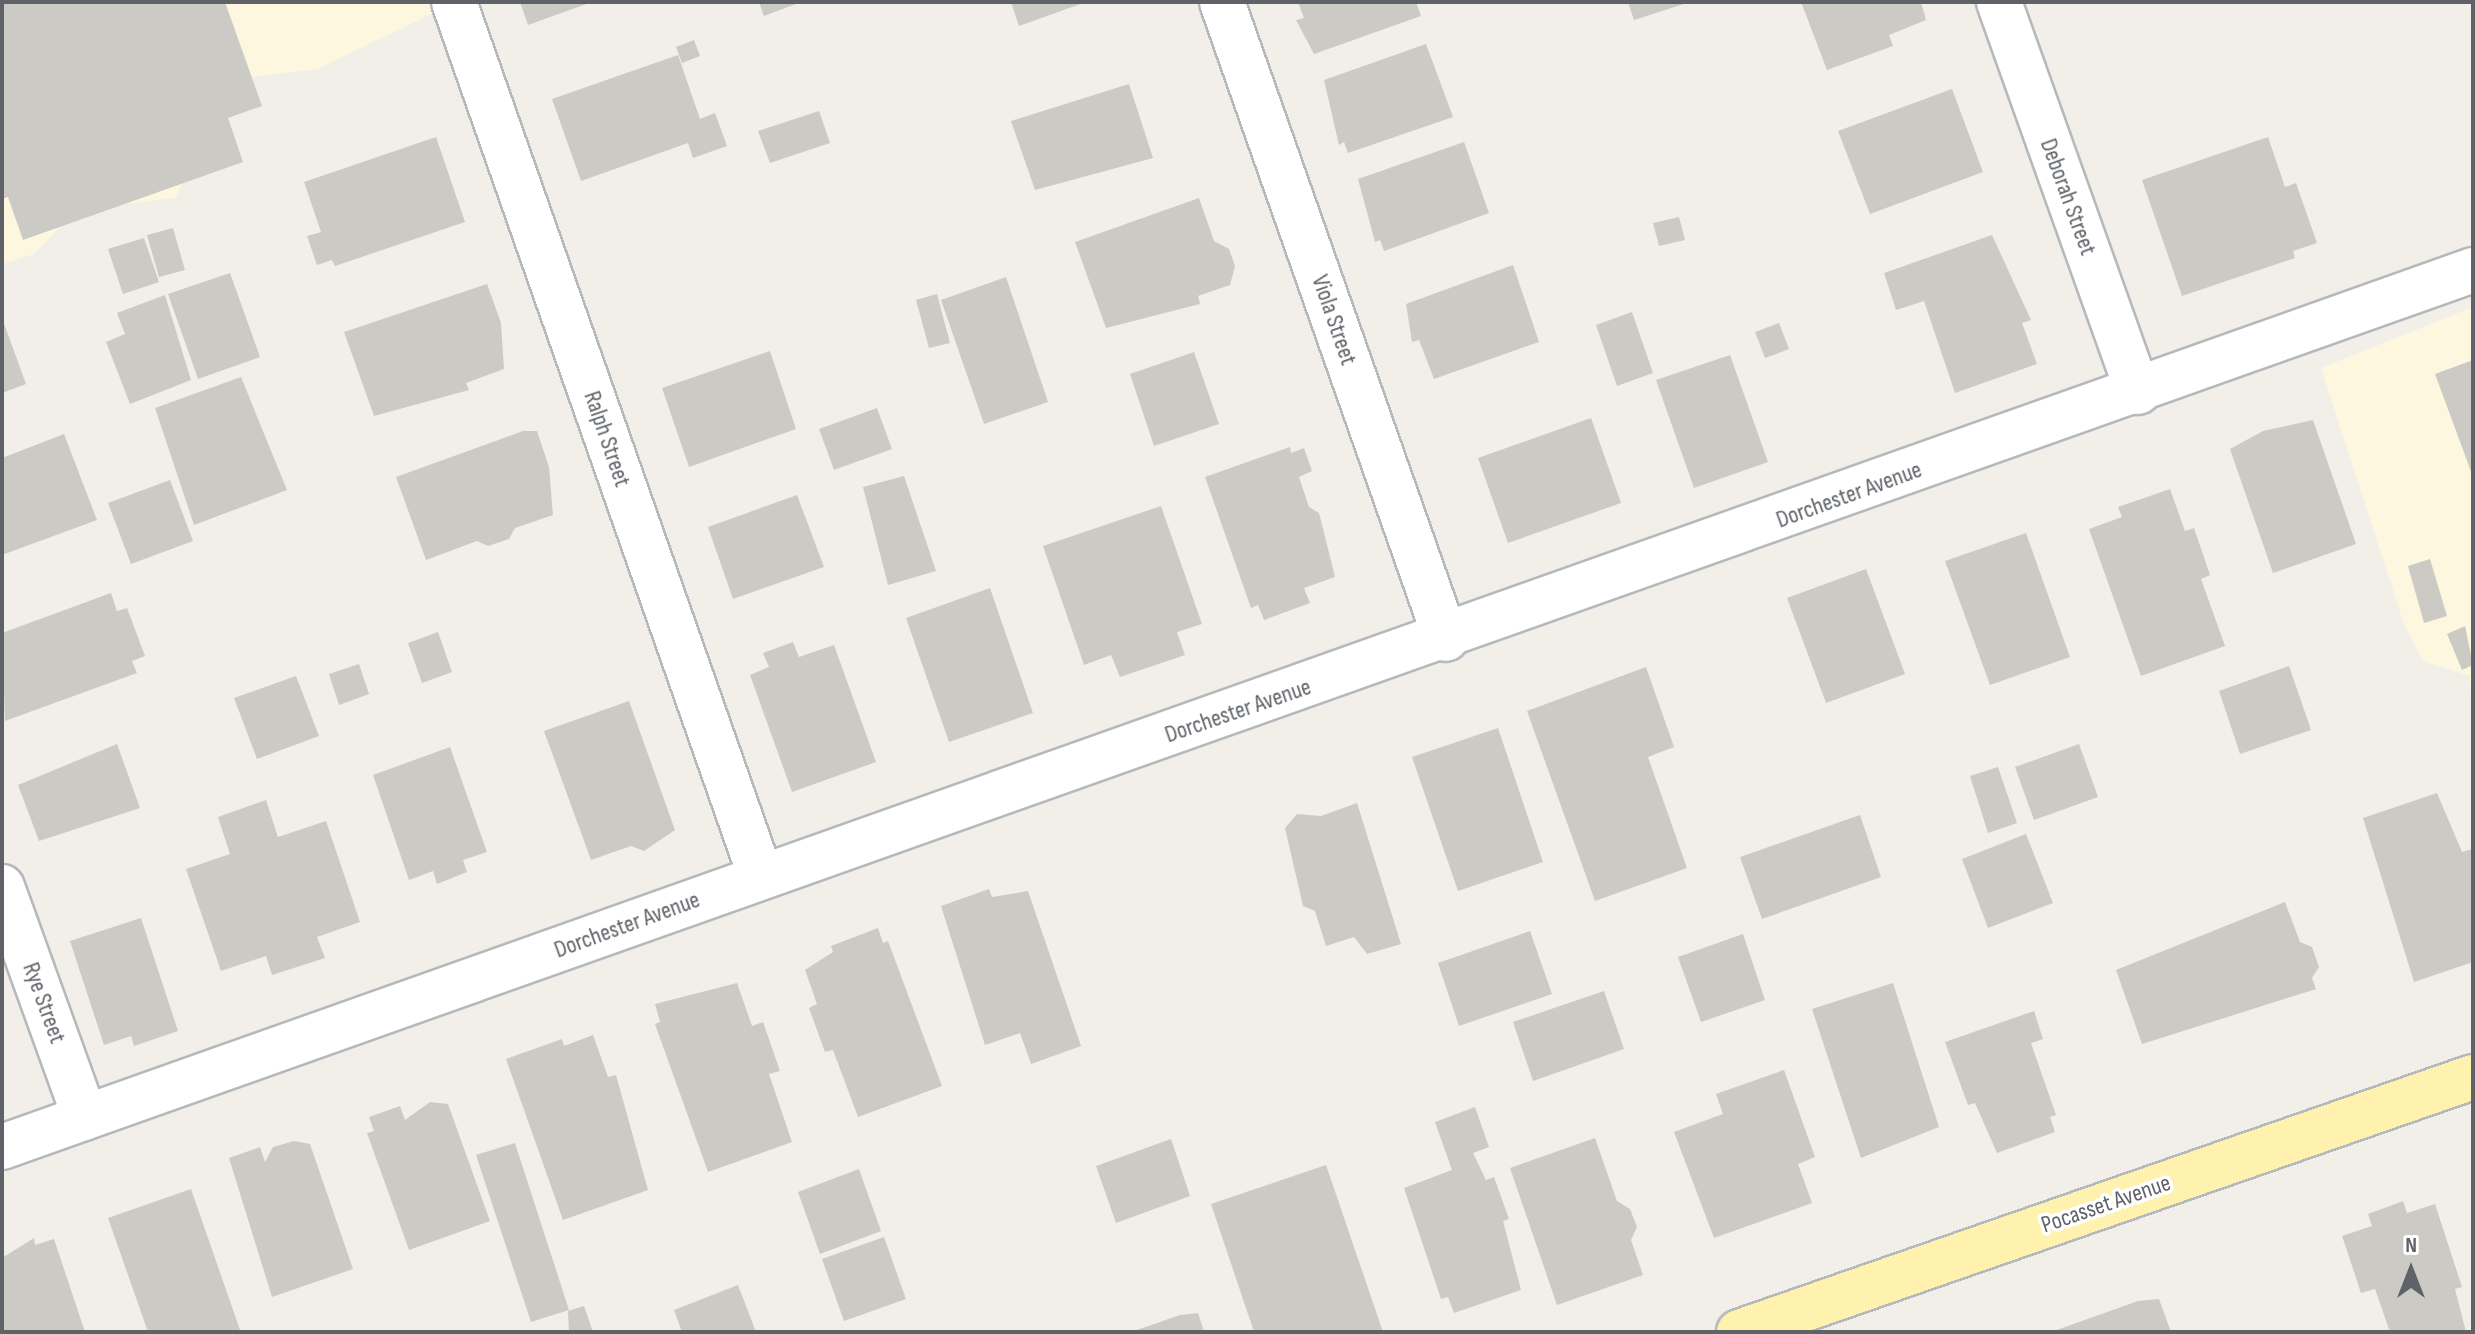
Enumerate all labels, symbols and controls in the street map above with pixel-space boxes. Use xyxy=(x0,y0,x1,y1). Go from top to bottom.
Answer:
street label: Deborah Street xyxy=(2034,135,2102,259)
street label: Viola Street xyxy=(1305,271,1363,369)
street label: Ralph Street xyxy=(577,387,637,491)
street label: Dorchester Avenue xyxy=(1772,455,1926,535)
street label: Dorchester Avenue xyxy=(1161,673,1315,749)
street label: Dorchester Avenue xyxy=(550,885,704,965)
street label: Rye Street xyxy=(16,959,72,1047)
street label: Pocasset Avenue xyxy=(2038,1168,2174,1240)
north arrow xyxy=(2371,1230,2451,1310)
text: N xyxy=(2405,1232,2417,1259)

